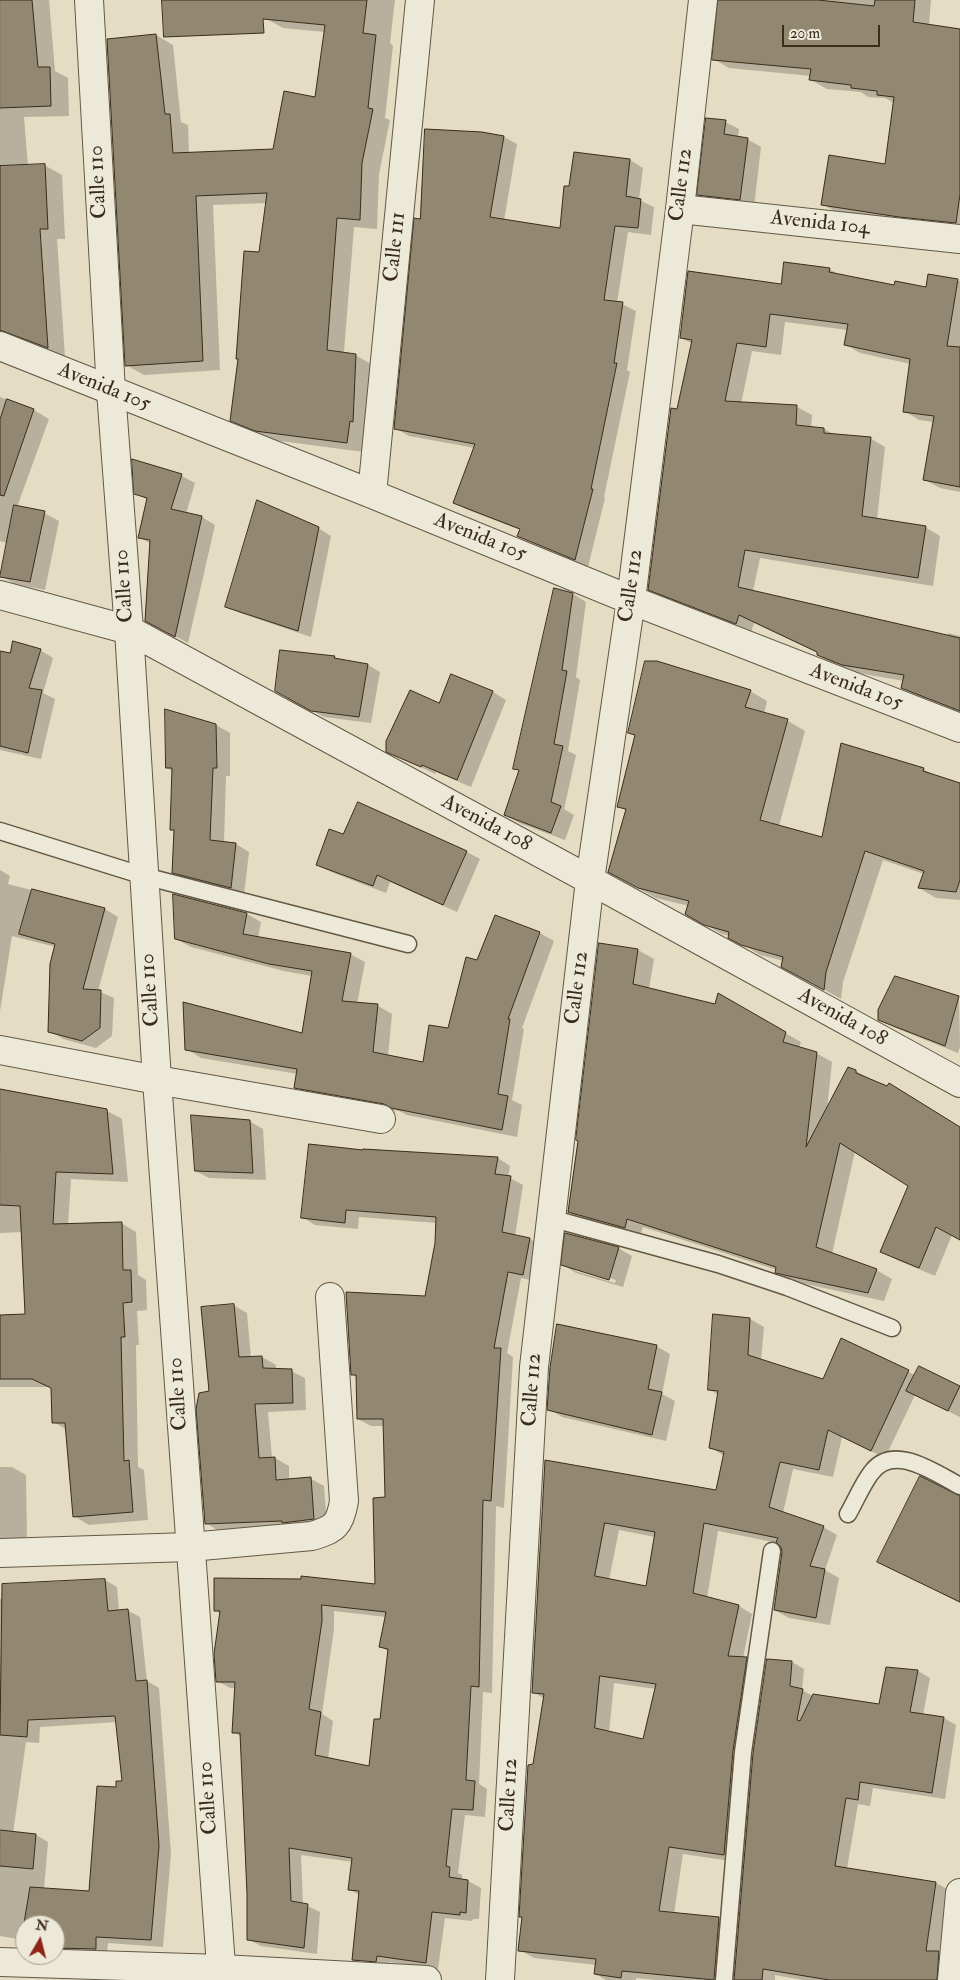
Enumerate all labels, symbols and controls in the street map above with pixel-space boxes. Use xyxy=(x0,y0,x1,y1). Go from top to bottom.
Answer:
scale bar xyxy=(785,15,882,47)
text: 20 m xyxy=(790,24,820,43)
street label: Calle 110 xyxy=(84,145,114,219)
street label: Calle 112 xyxy=(665,147,699,223)
street label: Avenida 104 xyxy=(769,206,871,242)
street label: Calle 111 xyxy=(380,211,412,283)
street label: Avenida 105 xyxy=(54,358,154,418)
street label: Avenida 105 xyxy=(430,508,530,568)
street label: Calle 110 xyxy=(110,548,140,624)
street label: Calle 112 xyxy=(614,548,650,624)
street label: Avenida 105 xyxy=(806,659,906,717)
street label: Avenida 108 xyxy=(437,790,535,858)
street label: Calle 112 xyxy=(561,950,595,1026)
street label: Calle 110 xyxy=(136,952,166,1028)
street label: Avenida 108 xyxy=(793,983,891,1053)
street label: Calle 112 xyxy=(518,1352,548,1428)
street label: Calle 110 xyxy=(164,1356,194,1432)
street label: Calle 112 xyxy=(495,1758,525,1832)
street label: Calle 110 xyxy=(194,1760,224,1836)
north arrow xyxy=(15,1915,65,1965)
text: N xyxy=(35,1916,49,1935)

